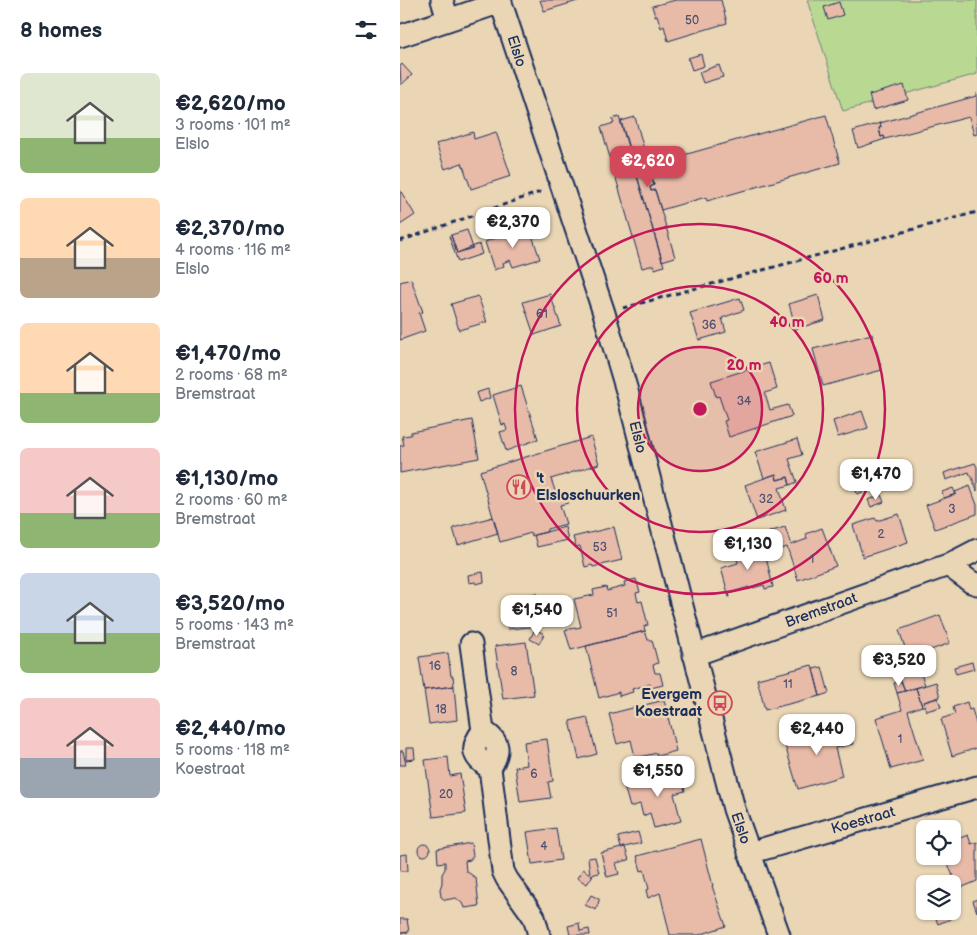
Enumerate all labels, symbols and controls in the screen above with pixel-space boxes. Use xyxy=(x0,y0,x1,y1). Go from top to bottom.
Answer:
house number: 50 xyxy=(685,13,699,28)
icon: filters xyxy=(352,16,380,44)
text: 8 homes xyxy=(20,18,102,43)
street label: Elslo xyxy=(502,33,531,70)
text: €2,620/mo xyxy=(175,91,286,116)
icon: home xyxy=(60,93,120,153)
text: 3 rooms · 101 m² xyxy=(175,116,291,135)
text: Elslo xyxy=(175,135,210,154)
pin: €2,620 xyxy=(607,146,689,188)
text: €2,620 xyxy=(621,152,675,171)
pin: €2,370 xyxy=(472,206,554,249)
text: €2,370 xyxy=(486,213,540,232)
text: €2,370/mo xyxy=(175,216,285,241)
icon: home xyxy=(60,218,120,278)
text: 4 rooms · 116 m² xyxy=(175,241,291,260)
text: Elslo xyxy=(175,260,210,279)
text: 60 m xyxy=(813,269,849,288)
house number: 61 xyxy=(536,307,548,322)
text: 40 m xyxy=(769,313,805,332)
house number: 36 xyxy=(702,318,716,333)
text: €1,470/mo xyxy=(175,341,281,366)
icon: home xyxy=(60,343,120,403)
text: 20 m xyxy=(727,356,762,375)
text: 2 rooms · 68 m² xyxy=(175,366,288,385)
text: Bremstraat xyxy=(175,385,255,404)
house number: 34 xyxy=(737,394,752,409)
centre of rings xyxy=(691,400,709,418)
street label: Elslo xyxy=(624,419,651,455)
pin: €1,470 xyxy=(835,458,917,501)
text: €1,470 xyxy=(851,465,901,484)
text: €1,130/mo xyxy=(175,466,278,491)
icon: home xyxy=(60,468,120,528)
place label: 't Elsloschuurken xyxy=(536,469,640,505)
restaurant icon: 't Elsloschuurken xyxy=(506,474,532,500)
text: 2 rooms · 60 m² xyxy=(175,491,288,510)
house number: 32 xyxy=(759,492,773,507)
house number: 3 xyxy=(948,502,956,517)
text: Bremstraat xyxy=(175,510,255,529)
house number: 2 xyxy=(877,527,885,542)
pin: €1,130 xyxy=(707,528,789,571)
text: €1,130 xyxy=(724,535,772,554)
house number: 53 xyxy=(593,540,607,555)
house number: 1 xyxy=(810,552,814,567)
street label: Bremstraat xyxy=(782,589,860,632)
text: €3,520/mo xyxy=(175,591,285,616)
icon: home xyxy=(60,593,120,653)
pin: €1,540 xyxy=(496,594,578,637)
text: €1,540 xyxy=(512,601,562,620)
house number: 51 xyxy=(606,606,618,621)
text: 5 rooms · 143 m² xyxy=(175,616,294,635)
text: Bremstraat xyxy=(175,635,255,654)
pin: €3,520 xyxy=(858,644,940,687)
text: €3,520 xyxy=(872,651,926,670)
house number: 16 xyxy=(429,659,441,674)
house number: 8 xyxy=(511,664,518,679)
house number: 11 xyxy=(783,677,793,692)
place label: Evergem Koestraat xyxy=(635,685,702,721)
bus stop icon: Evergem Koestraat xyxy=(707,690,733,716)
house number: 18 xyxy=(435,702,447,717)
pin: €2,440 xyxy=(776,714,858,756)
text: €2,440/mo xyxy=(175,716,286,741)
icon: home xyxy=(60,718,120,778)
text: €2,440 xyxy=(790,720,844,739)
house number: 1 xyxy=(898,732,902,747)
text: 5 rooms · 118 m² xyxy=(175,741,290,760)
pin: €1,550 xyxy=(617,756,699,798)
text: Koestraat xyxy=(175,760,245,779)
text: €1,550 xyxy=(633,762,683,781)
house number: 6 xyxy=(530,767,538,782)
house number: 20 xyxy=(439,787,453,802)
street label: Koestraat xyxy=(829,802,898,839)
street label: Elslo xyxy=(726,810,755,847)
map controls xyxy=(916,820,961,920)
button: locate xyxy=(916,820,961,865)
house number: 4 xyxy=(540,839,548,854)
button: layers xyxy=(916,875,961,920)

